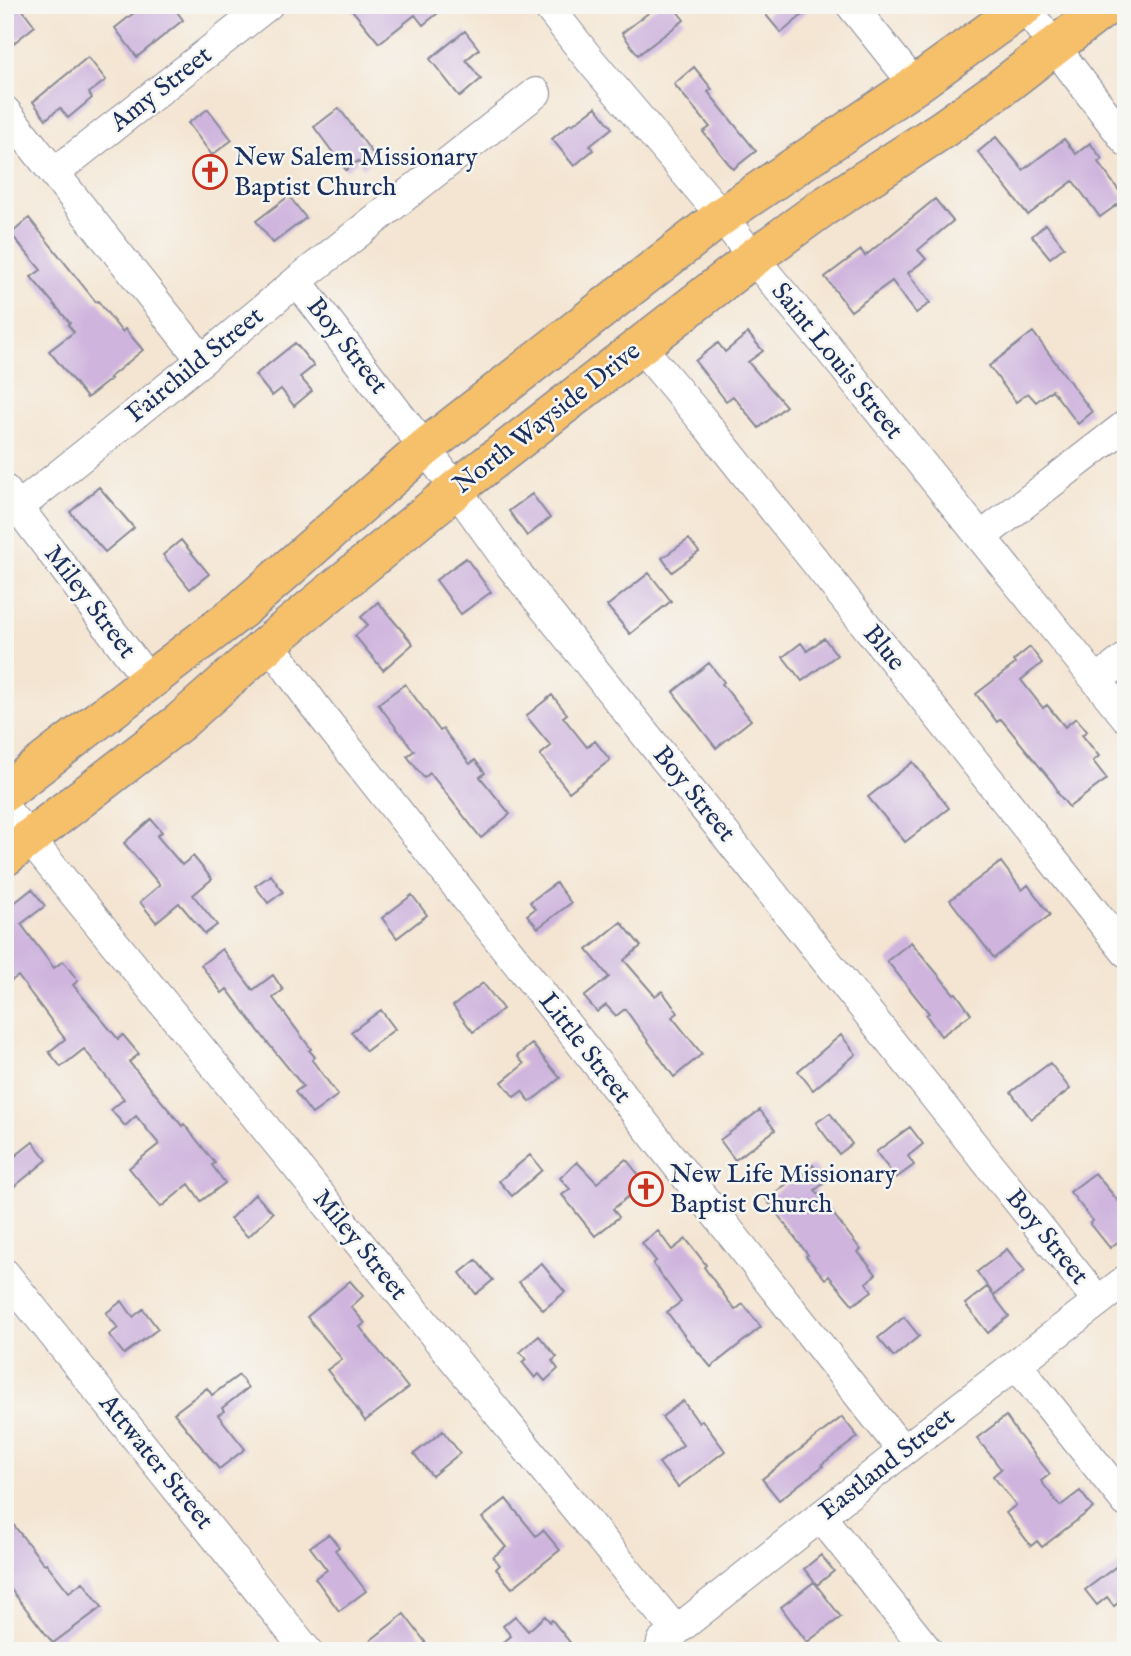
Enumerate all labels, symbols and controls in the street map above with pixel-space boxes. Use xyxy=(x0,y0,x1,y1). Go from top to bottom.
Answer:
street label: Amy Street xyxy=(103,39,219,140)
place label: New Salem Missionary Baptist Church xyxy=(234,141,478,204)
church icon: New Salem Missionary Baptist Church xyxy=(191,153,229,191)
street label: Saint Louis Street xyxy=(764,276,910,446)
street label: Boy Street xyxy=(299,291,395,401)
street label: Fairchild Street xyxy=(120,300,270,430)
street label: North Wayside Drive xyxy=(447,335,647,501)
street label: Miley Street xyxy=(37,539,143,665)
street label: Blue xyxy=(856,618,912,678)
street label: Boy Street xyxy=(645,739,743,849)
street label: Little Street xyxy=(531,986,639,1110)
place label: New Life Missionary Baptist Church xyxy=(670,1158,897,1221)
church icon: New Life Missionary Baptist Church xyxy=(627,1170,665,1208)
street label: Boy Street xyxy=(998,1182,1096,1292)
street label: Miley Street xyxy=(305,1183,415,1307)
street label: Attwater Street xyxy=(91,1387,221,1536)
street label: Eastland Street xyxy=(812,1401,962,1527)

